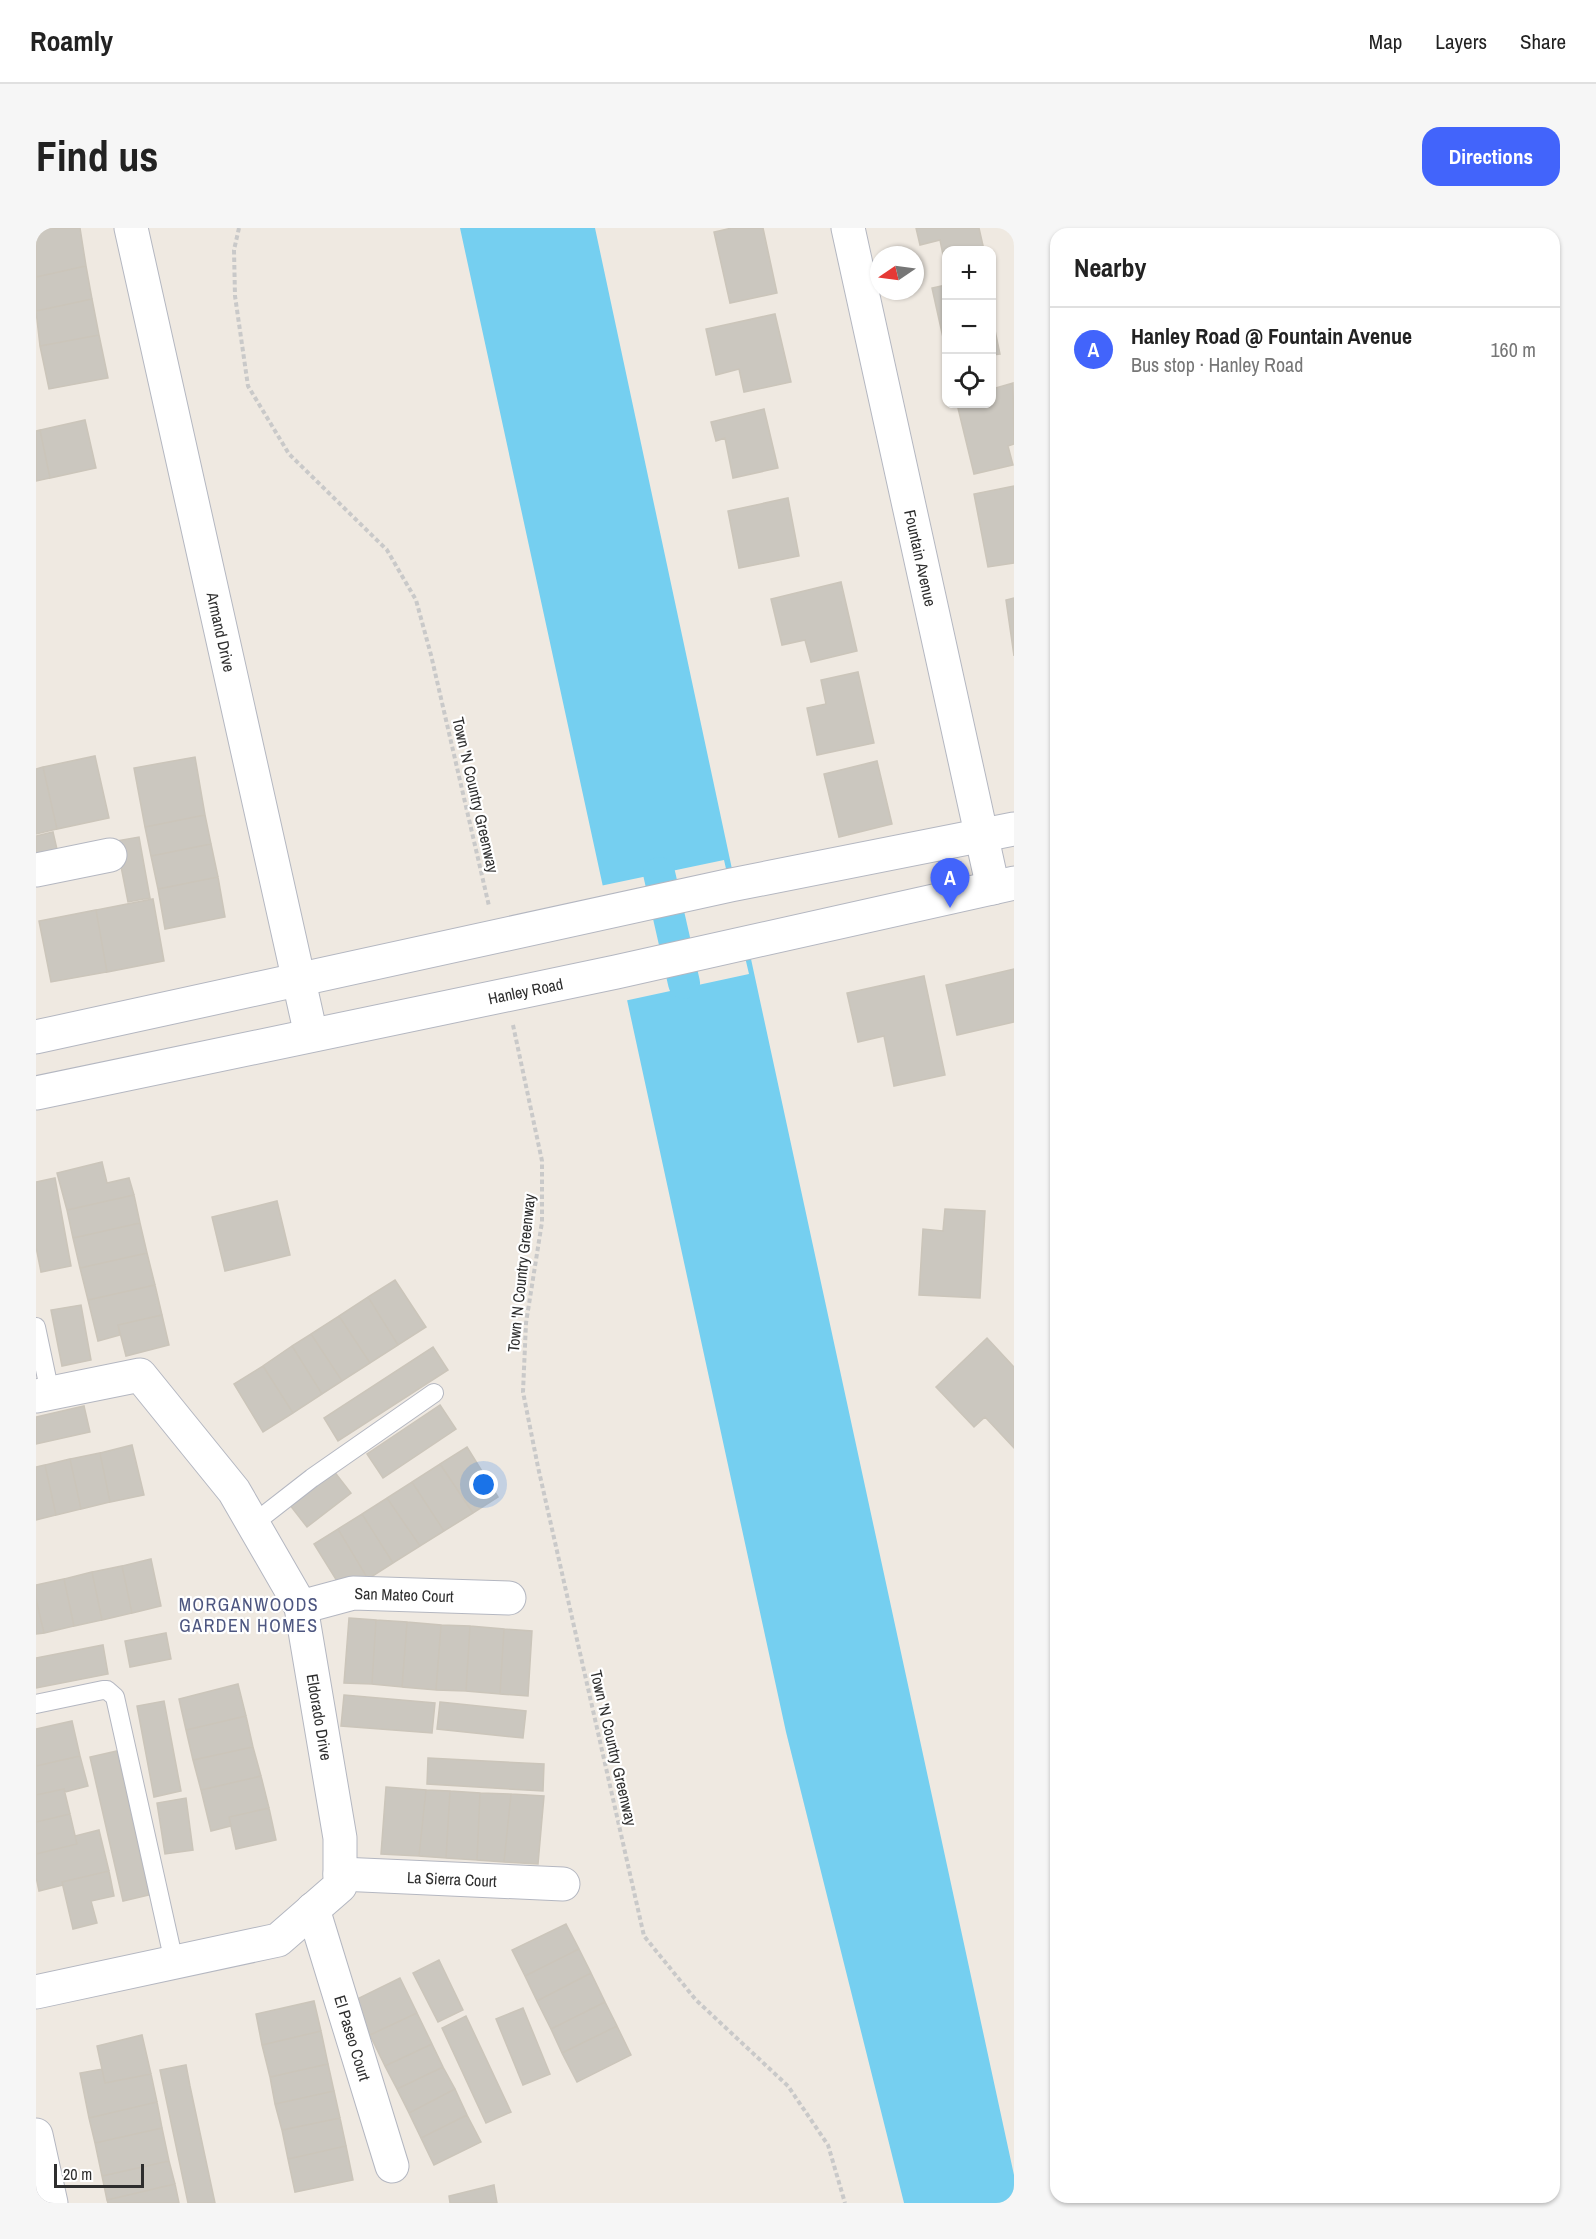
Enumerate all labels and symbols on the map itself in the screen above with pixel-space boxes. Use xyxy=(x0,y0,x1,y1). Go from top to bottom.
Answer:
north arrow xyxy=(870,246,924,300)
street label: Fountain Avenue xyxy=(899,508,942,609)
street label: Armand Drive xyxy=(201,589,241,674)
street label: Town 'N Country Greenway xyxy=(447,715,505,876)
pin: A xyxy=(930,858,970,908)
street label: Hanley Road xyxy=(486,972,565,1009)
street label: Town 'N Country Greenway xyxy=(502,1192,540,1353)
your location xyxy=(469,1470,498,1499)
street label: San Mateo Court xyxy=(354,1582,454,1607)
district label: MORGANWOODS GARDEN HOMES xyxy=(179,1592,319,1638)
street label: Town 'N Country Greenway xyxy=(585,1668,643,1829)
street label: Eldorado Drive xyxy=(301,1672,338,1762)
street label: La Sierra Court xyxy=(407,1866,498,1892)
street label: El Paseo Court xyxy=(329,1993,376,2084)
scale bar xyxy=(54,2161,144,2188)

